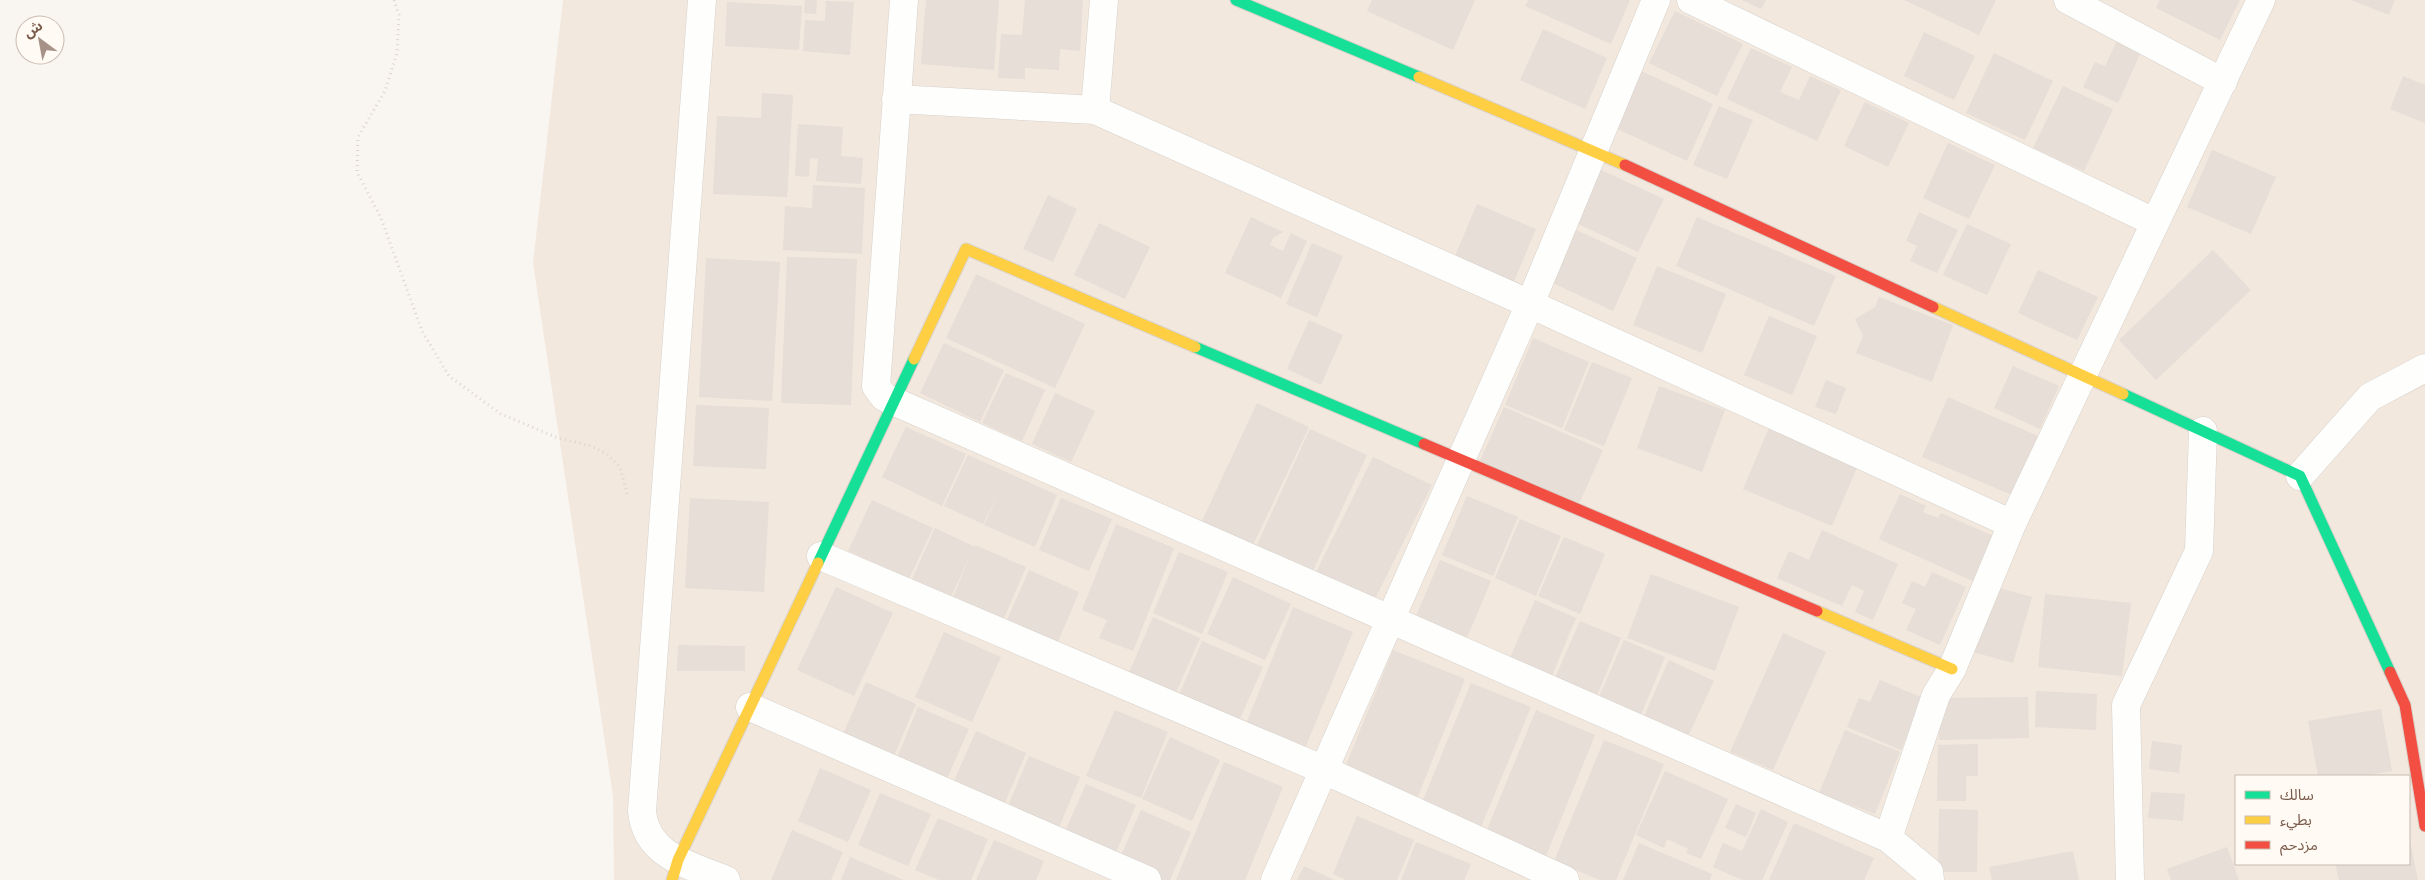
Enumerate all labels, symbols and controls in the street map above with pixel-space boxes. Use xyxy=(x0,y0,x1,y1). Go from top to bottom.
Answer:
north arrow xyxy=(15,15,65,65)
text: ش xyxy=(21,17,46,42)
legend xyxy=(2235,775,2410,865)
text: سالك xyxy=(2280,786,2314,804)
text: بطيء xyxy=(2280,811,2312,831)
text: مزدحم xyxy=(2280,836,2318,856)

